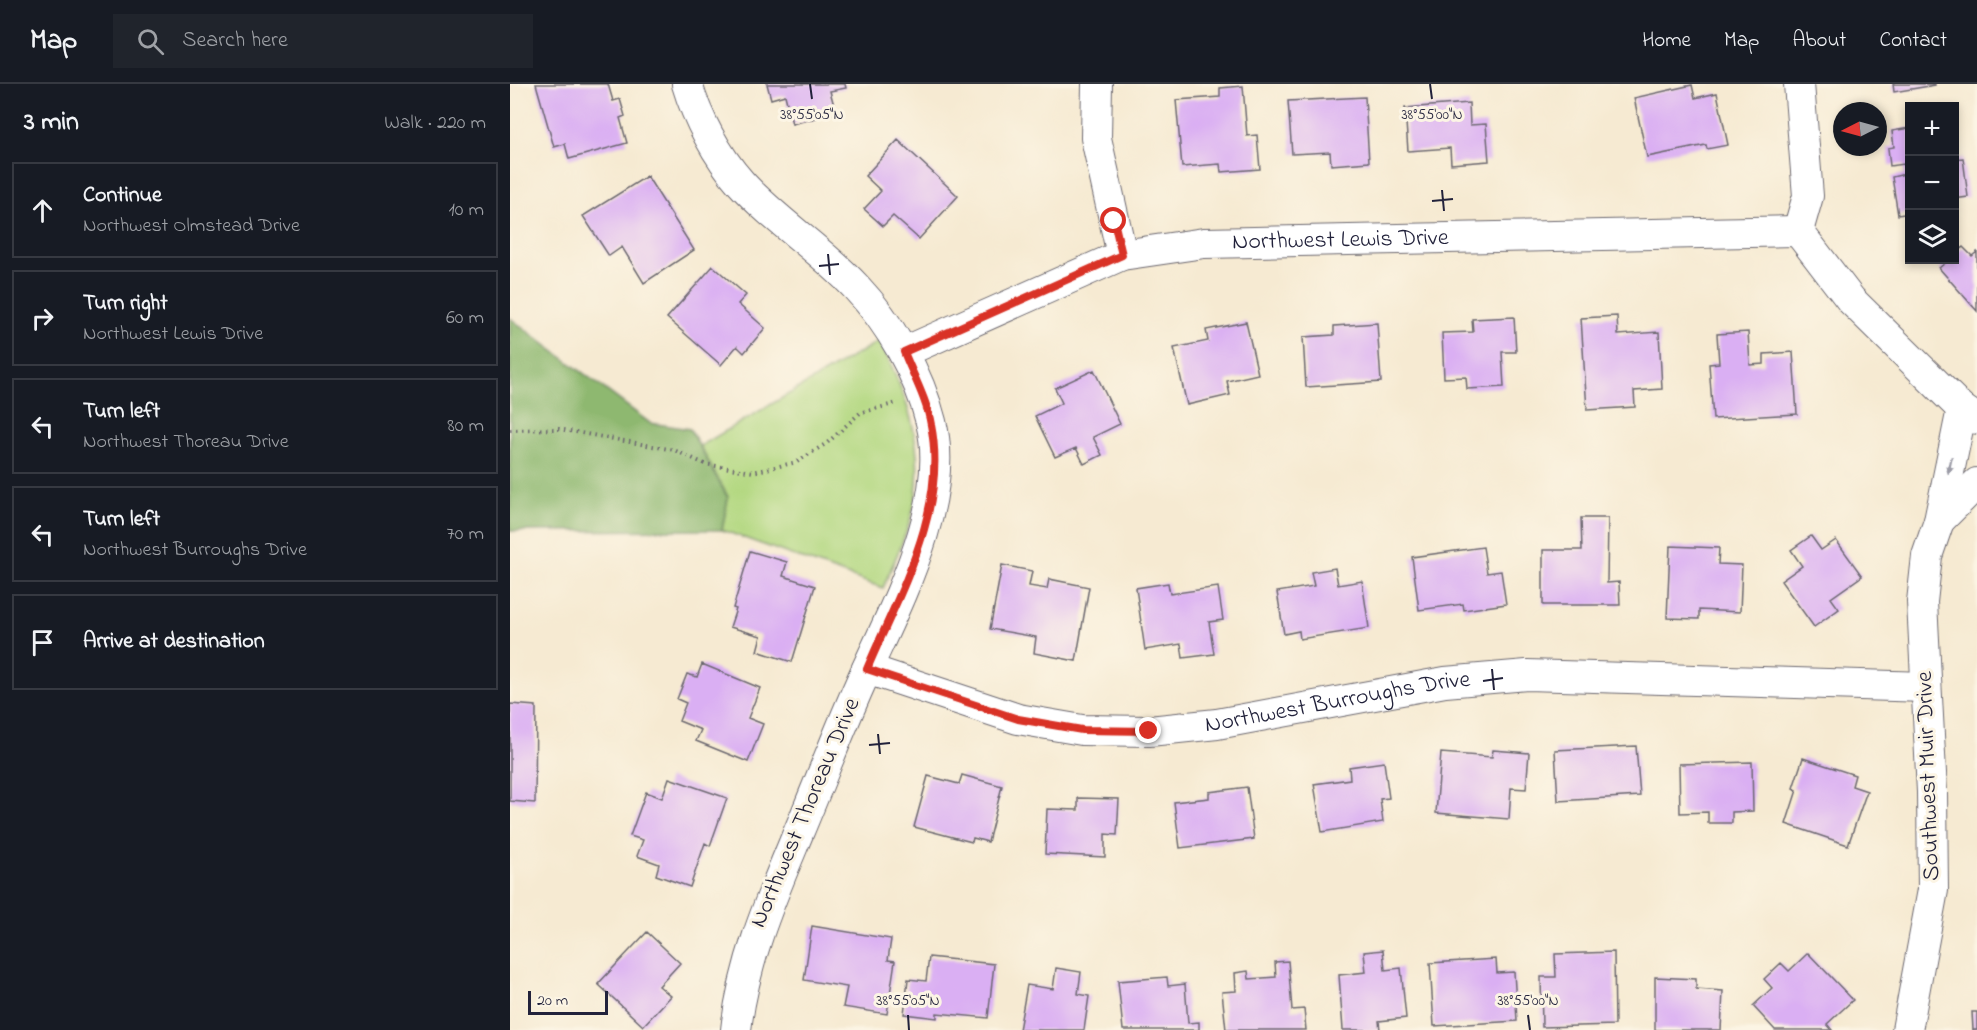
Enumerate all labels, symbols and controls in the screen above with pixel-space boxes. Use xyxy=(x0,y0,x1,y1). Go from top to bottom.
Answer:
search box xyxy=(113,14,533,68)
text: Map xyxy=(30,21,77,62)
icon: search xyxy=(134,25,167,58)
text: Search here xyxy=(182,25,288,57)
text: Home xyxy=(1642,26,1691,56)
text: Map xyxy=(1724,26,1759,56)
text: About xyxy=(1792,26,1846,56)
text: Contact xyxy=(1879,26,1947,56)
north arrow xyxy=(1833,102,1887,156)
map controls xyxy=(1905,102,1959,264)
button: + xyxy=(1905,102,1959,156)
text: 3 min xyxy=(24,104,79,142)
text: 38°55'05"N xyxy=(780,104,844,126)
text: 38°55'00"N xyxy=(1401,104,1463,126)
text: Walk · 220 m xyxy=(384,109,486,138)
button: − xyxy=(1905,156,1959,210)
text: Continue xyxy=(83,180,162,212)
icon: ahead xyxy=(26,194,59,227)
text: 10 m xyxy=(448,196,484,225)
route start xyxy=(1100,207,1126,233)
button: layers xyxy=(1905,210,1959,264)
text: Northwest Olmstead Drive xyxy=(83,212,300,241)
street label: Northwest Lewis Drive xyxy=(1232,221,1449,260)
text: Turn right xyxy=(83,288,168,320)
icon: right xyxy=(26,302,59,335)
text: 60 m xyxy=(446,304,484,333)
text: Northwest Lewis Drive xyxy=(83,320,263,349)
text: Turn left xyxy=(83,396,160,428)
icon: left xyxy=(26,410,59,443)
text: 80 m xyxy=(447,412,484,441)
text: Northwest Thoreau Drive xyxy=(83,428,289,457)
one-way arrow xyxy=(1945,456,1954,475)
text: Turn left xyxy=(83,504,160,536)
icon: left xyxy=(26,518,59,551)
text: 70 m xyxy=(447,520,484,549)
text: Northwest Burroughs Drive xyxy=(83,536,307,565)
icon: arrive xyxy=(26,626,59,659)
text: Arrive at destination xyxy=(83,626,265,658)
street label: Northwest Burroughs Drive xyxy=(1203,662,1472,743)
street label: Southwest Muir Drive xyxy=(1908,670,1950,881)
street label: Northwest Thoreau Drive xyxy=(742,692,870,933)
route end xyxy=(1135,717,1161,743)
scale bar xyxy=(528,988,608,1016)
text: 20 m xyxy=(537,989,568,1013)
text: 38°55'05"N xyxy=(876,990,940,1012)
text: 38°55'00"N xyxy=(1497,990,1559,1012)

